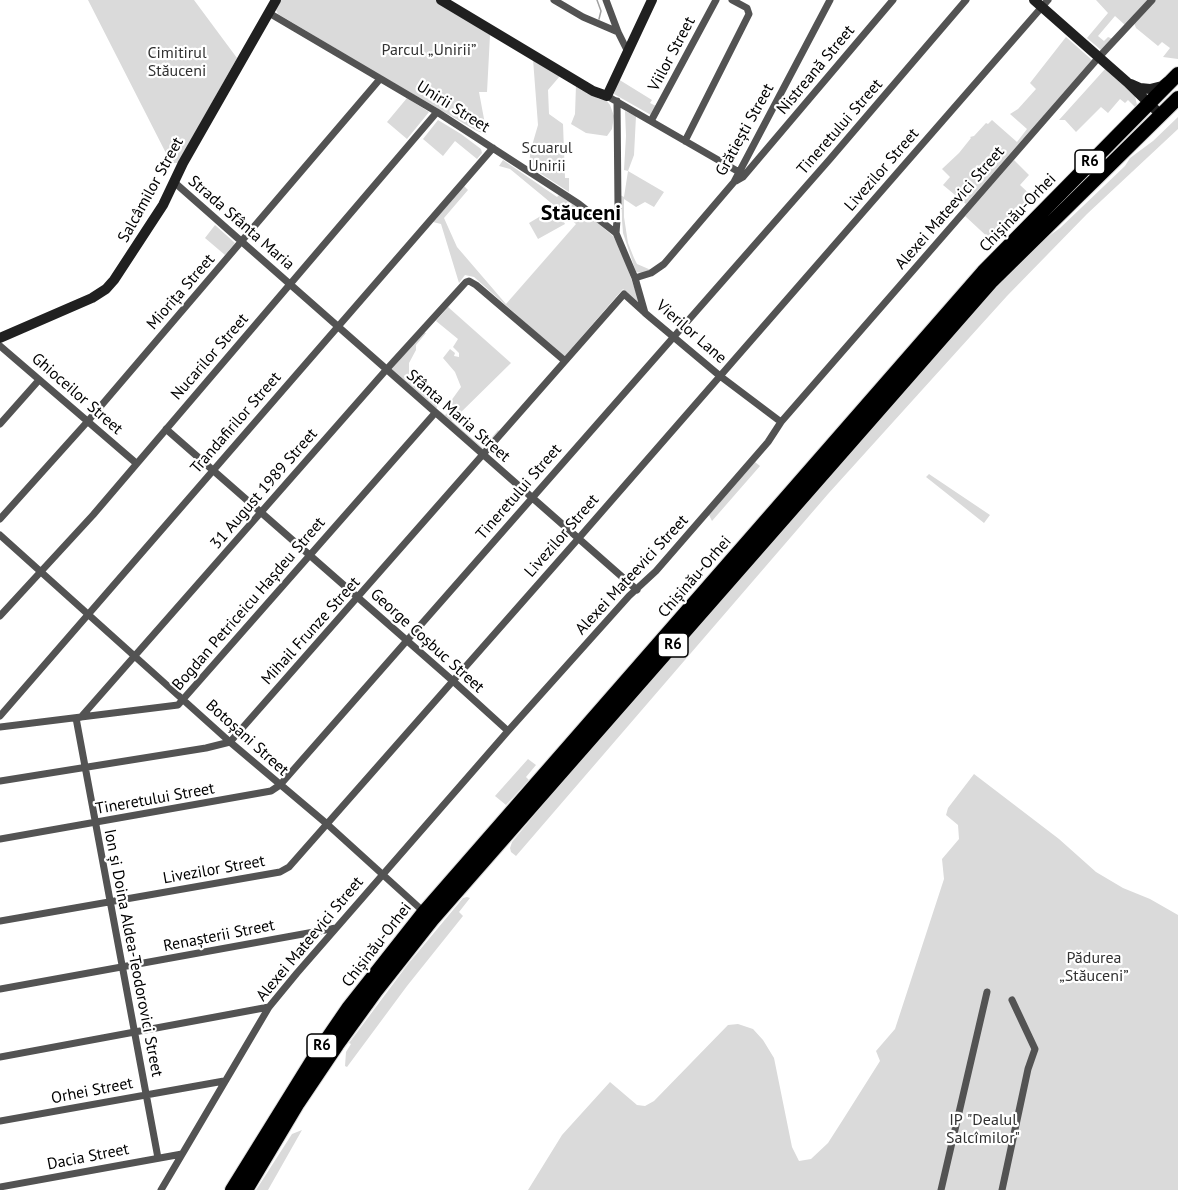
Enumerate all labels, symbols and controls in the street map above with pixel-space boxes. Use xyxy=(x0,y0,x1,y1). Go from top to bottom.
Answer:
street label: Viilor Street xyxy=(644,14,700,94)
street label: Nistreană Street xyxy=(773,21,859,119)
park label: Parcul „Unirii” xyxy=(382,40,476,60)
park label: Cimitirul Stăuceni xyxy=(147,43,207,81)
street label: Tineretului Street xyxy=(793,75,887,179)
street label: Unirii Street xyxy=(413,77,493,137)
street label: Grătiești Street xyxy=(712,80,778,180)
street label: Livezilor Street xyxy=(841,125,923,215)
street label: Salcâmilor Street xyxy=(114,134,188,246)
park label: Scuarul Unirii xyxy=(521,138,573,176)
street label: Alexei Mateevici Street xyxy=(891,143,1009,273)
road number: R6 xyxy=(1075,150,1105,174)
street label: Chișinău-Orhei xyxy=(976,170,1060,256)
street label: Strada Sfânta Maria xyxy=(184,172,298,274)
district label: Stăuceni xyxy=(541,201,621,227)
street label: Miorița Street xyxy=(143,250,219,334)
street label: Vierilor Lane xyxy=(652,296,730,368)
street label: Nucarilor Street xyxy=(167,310,253,404)
street label: Ghioceilor Street xyxy=(27,349,127,439)
street label: Sfânta Maria Street xyxy=(402,366,514,466)
street label: Trandafirilor Street xyxy=(187,368,285,478)
street label: 31 August 1989 Street xyxy=(206,425,322,553)
street label: Tineretului Street xyxy=(472,440,566,544)
street label: Livezilor Street xyxy=(521,491,603,581)
street label: Alexei Mateevici Street xyxy=(572,511,692,639)
street label: Bogdan Petriceicu Hașdeu Street xyxy=(169,514,329,694)
street label: Chișinău-Orhei xyxy=(654,532,736,622)
street label: Mihail Frunze Street xyxy=(258,573,364,689)
street label: George Coșbuc Street xyxy=(366,585,488,697)
road number: R6 xyxy=(658,633,688,657)
street label: Botoșani Street xyxy=(202,696,292,780)
street label: Tineretului Street xyxy=(94,779,216,819)
street label: Ion și Doina Aldea-Teodorovici Street xyxy=(100,827,166,1079)
street label: Livezilor Street xyxy=(161,852,267,888)
street label: Alexei Mateevici Street xyxy=(252,873,368,1005)
street label: Chișinău-Orhei xyxy=(338,899,416,991)
street label: Renașterii Street xyxy=(162,916,276,956)
park label: Pădurea „Stăuceni” xyxy=(1059,948,1129,986)
road number: R6 xyxy=(307,1034,337,1058)
street label: Orhei Street xyxy=(50,1074,134,1108)
park label: IP "Dealul Salcîmilor" xyxy=(946,1110,1020,1148)
street label: Dacia Street xyxy=(45,1140,131,1174)

